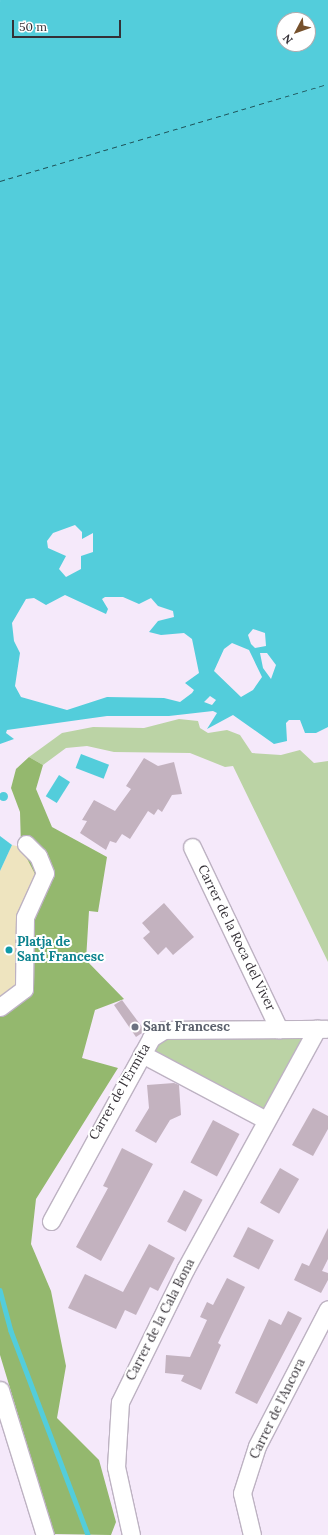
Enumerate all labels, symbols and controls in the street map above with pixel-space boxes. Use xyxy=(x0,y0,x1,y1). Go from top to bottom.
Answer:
scale bar xyxy=(14,12,123,38)
north arrow xyxy=(276,12,316,52)
text: 50 m xyxy=(19,19,47,34)
text: N xyxy=(280,31,296,47)
street label: Carrer de la Roca del Viver xyxy=(194,862,278,1014)
place label: Platja de Sant Francesc xyxy=(17,935,104,966)
marker: Platja de Sant Francesc xyxy=(4,945,14,955)
place label: Sant Francesc xyxy=(143,1019,230,1035)
marker: Sant Francesc xyxy=(130,1022,140,1032)
street label: Carrer de l'Ermita xyxy=(86,1041,154,1143)
street label: Carrer de la Cala Bona xyxy=(123,1256,199,1384)
street label: Carrer de l'Ancora xyxy=(247,1356,309,1462)

